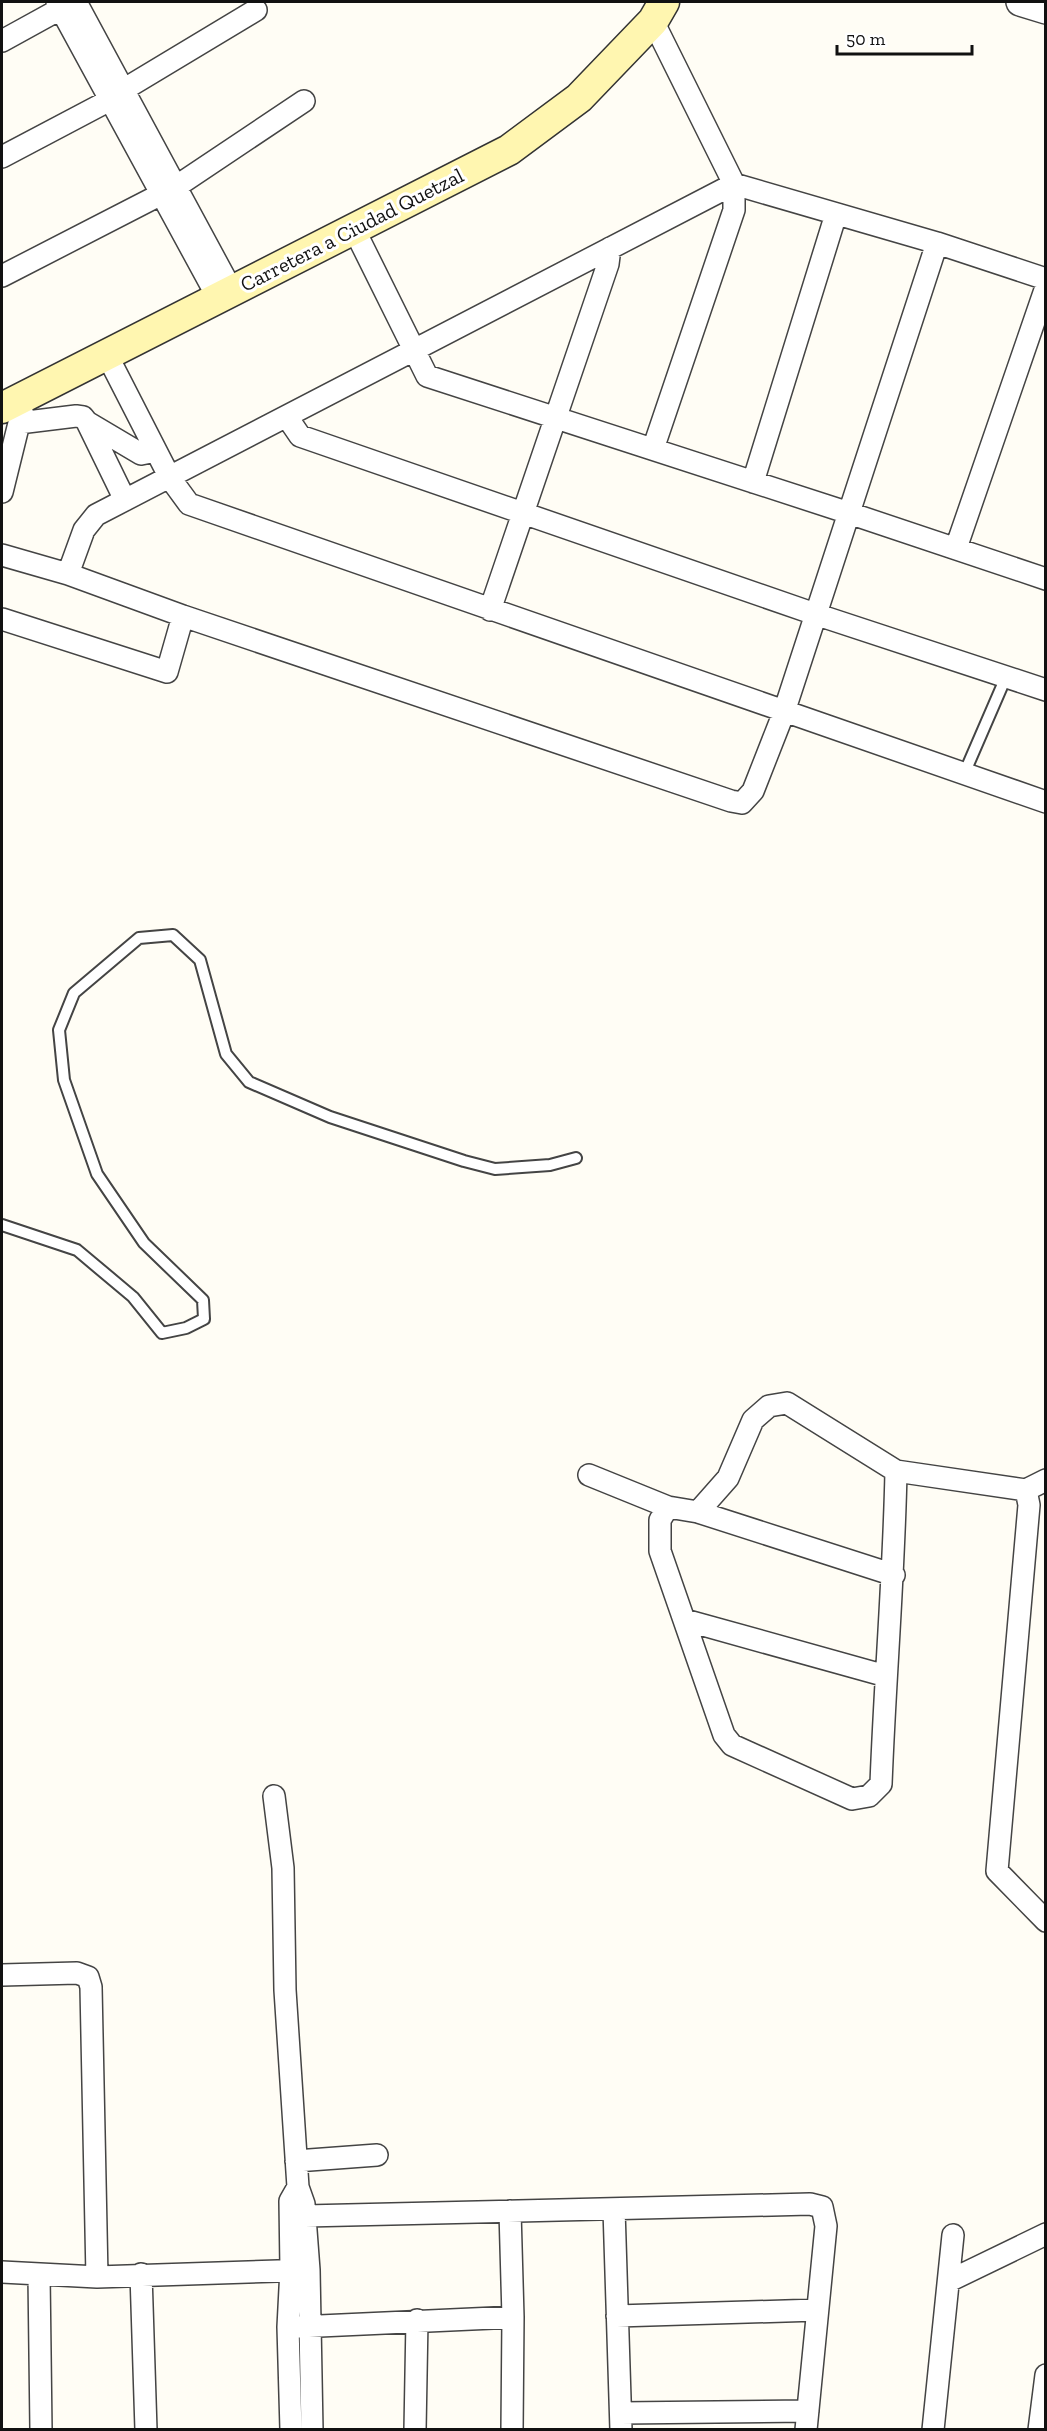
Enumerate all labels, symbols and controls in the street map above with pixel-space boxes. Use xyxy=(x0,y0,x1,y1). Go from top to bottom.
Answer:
scale bar xyxy=(837,18,972,56)
text: 50 m xyxy=(846,28,886,50)
street label: Carretera a Ciudad Quetzal xyxy=(236,162,468,297)

